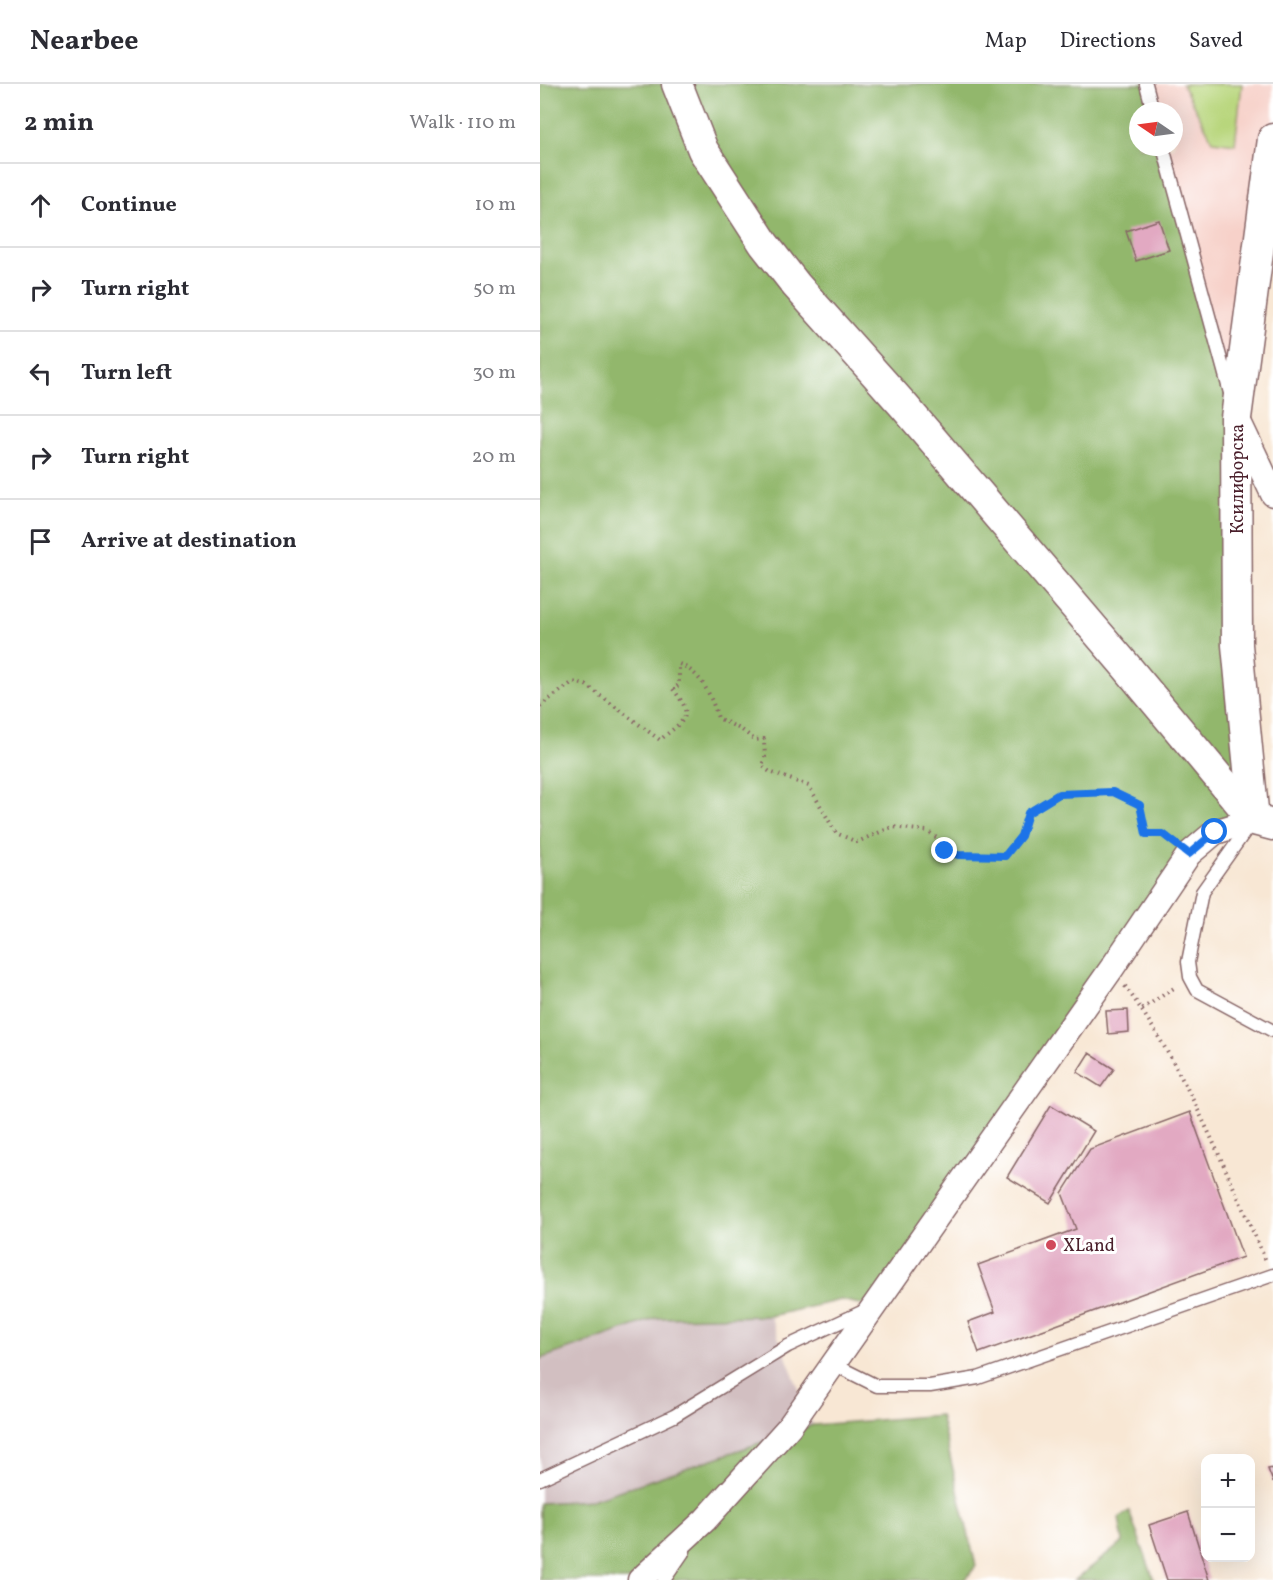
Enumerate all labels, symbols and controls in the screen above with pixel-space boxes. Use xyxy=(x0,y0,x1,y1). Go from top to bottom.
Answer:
text: Nearbee xyxy=(30,22,139,61)
text: Map xyxy=(985,27,1027,56)
text: Directions xyxy=(1060,27,1156,56)
text: Saved xyxy=(1189,27,1243,56)
north arrow xyxy=(1129,102,1183,156)
text: 2 min xyxy=(24,105,94,141)
text: Walk · 110 m xyxy=(409,109,516,137)
icon: ahead xyxy=(24,189,57,222)
text: Continue xyxy=(81,190,177,221)
text: 10 m xyxy=(475,191,516,219)
icon: right xyxy=(24,273,57,306)
text: Turn right xyxy=(81,274,189,305)
text: 50 m xyxy=(473,275,516,303)
icon: left xyxy=(24,357,57,390)
text: Turn left xyxy=(81,358,172,389)
text: 30 m xyxy=(472,359,516,387)
street label: Ксилифорска xyxy=(1226,424,1251,534)
icon: right xyxy=(24,441,57,474)
text: Turn right xyxy=(81,442,189,473)
text: 20 m xyxy=(472,443,516,471)
icon: arrive xyxy=(24,525,57,558)
text: Arrive at destination xyxy=(81,526,297,557)
route start xyxy=(1201,818,1227,844)
route end xyxy=(931,837,957,863)
place label: XLand xyxy=(1063,1234,1115,1259)
marker: XLand xyxy=(1044,1238,1058,1252)
map controls xyxy=(1201,1454,1255,1562)
button: + xyxy=(1201,1454,1255,1508)
button: − xyxy=(1201,1508,1255,1562)

